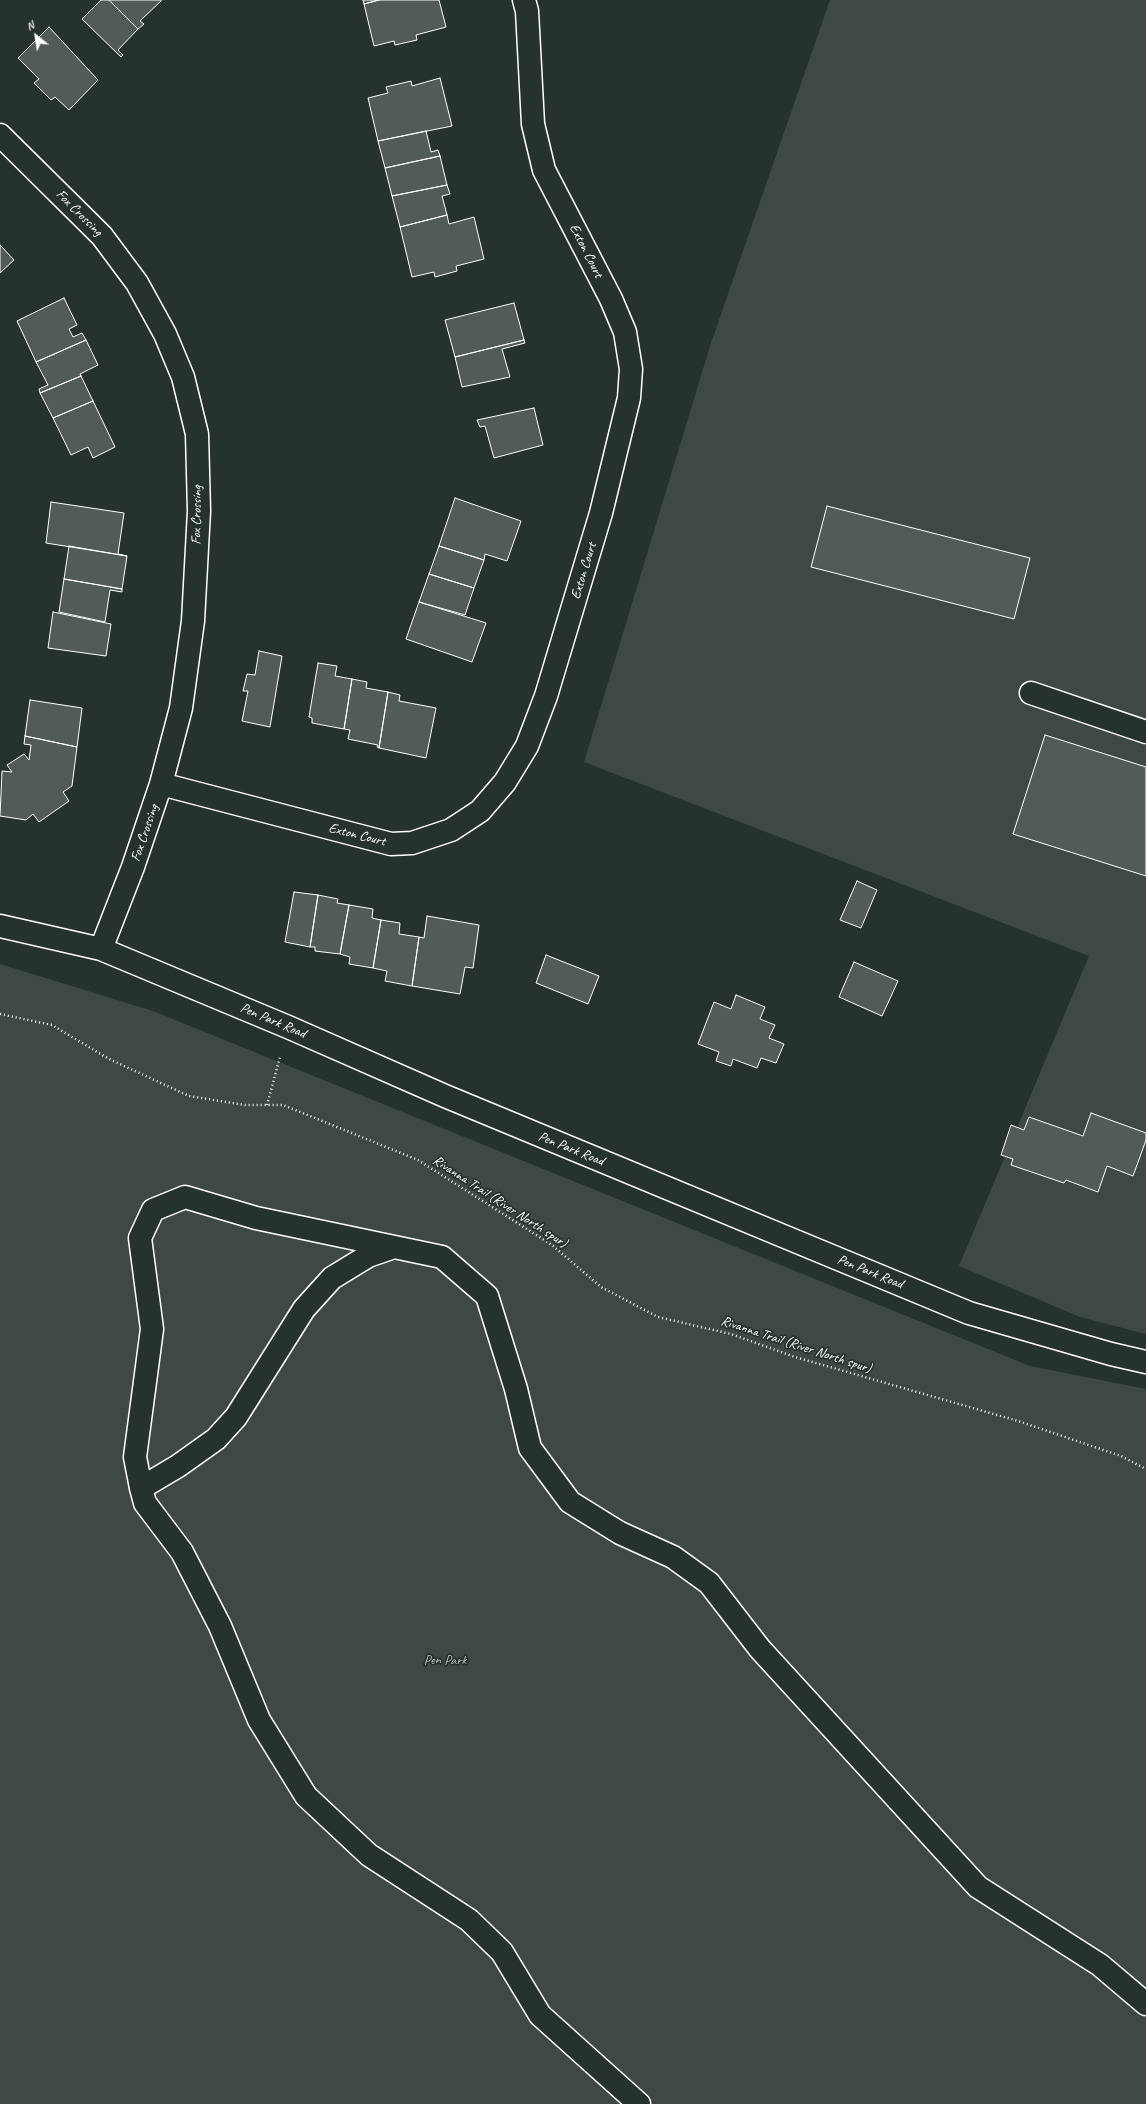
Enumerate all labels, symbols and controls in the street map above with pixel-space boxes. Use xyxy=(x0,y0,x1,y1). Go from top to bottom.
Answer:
north arrow xyxy=(16,16,56,56)
text: N xyxy=(24,18,36,33)
street label: Fox Crossing xyxy=(52,186,106,240)
street label: Exton Court xyxy=(565,221,607,281)
street label: Fox Crossing xyxy=(188,485,206,545)
street label: Exton Court xyxy=(567,541,601,601)
street label: Fox Crossing xyxy=(127,802,163,864)
street label: Exton Court xyxy=(327,820,387,850)
street label: Pen Park Road xyxy=(238,1000,308,1042)
street label: Pen Park Road xyxy=(536,1128,606,1170)
street label: Rivanna Trail (River North spur) xyxy=(430,1152,570,1252)
street label: Pen Park Road xyxy=(835,1251,905,1293)
street label: Rivanna Trail (River North spur) xyxy=(719,1313,873,1377)
park label: Pen Park xyxy=(424,1652,466,1668)

